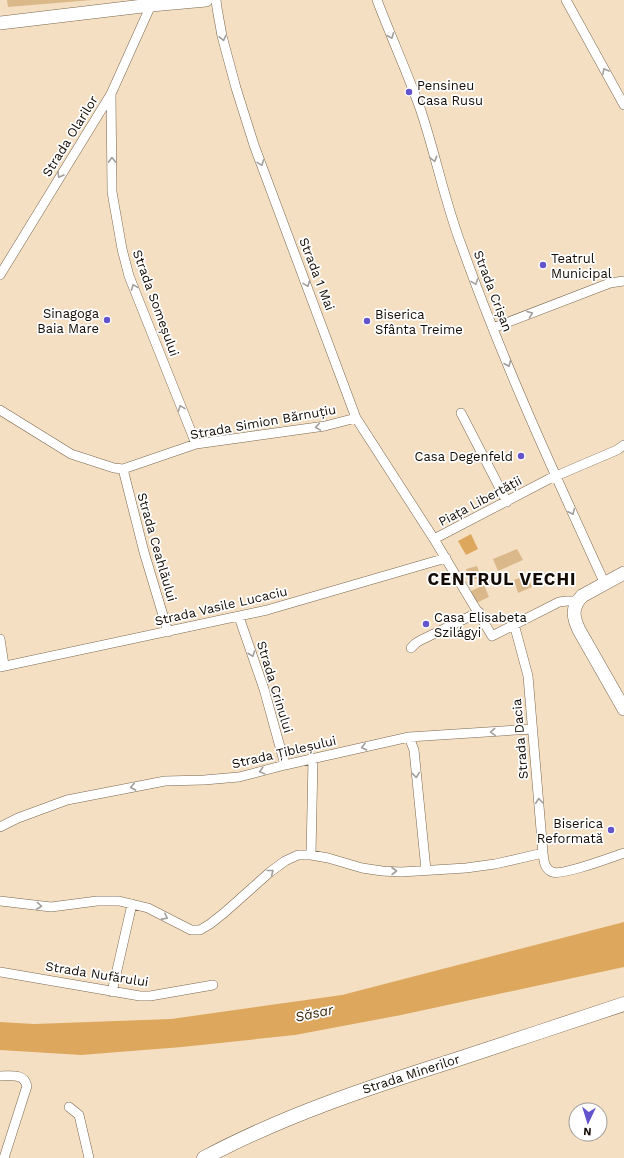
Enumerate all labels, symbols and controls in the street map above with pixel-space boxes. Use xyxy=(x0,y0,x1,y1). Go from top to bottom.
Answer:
one-way arrow xyxy=(387,33,395,40)
one-way arrow xyxy=(218,35,227,42)
one-way arrow xyxy=(603,68,610,75)
place label: Pensineu Casa Rusu xyxy=(417,78,483,108)
marker: Pensineu Casa Rusu xyxy=(404,87,414,97)
street label: Strada Olarilor xyxy=(39,93,101,179)
one-way arrow xyxy=(430,155,438,162)
one-way arrow xyxy=(108,157,116,163)
one-way arrow xyxy=(256,159,264,166)
one-way arrow xyxy=(58,171,65,178)
street label: Strada 1 Mai xyxy=(296,235,338,313)
street label: Strada Someșului xyxy=(129,248,182,359)
street label: Strada Crișan xyxy=(470,248,515,334)
place label: Teatrul Municipal xyxy=(551,251,612,281)
marker: Teatrul Municipal xyxy=(538,260,548,270)
one-way arrow xyxy=(470,279,478,286)
one-way arrow xyxy=(302,281,310,288)
one-way arrow xyxy=(130,284,138,291)
place label: Sinagoga Baia Mare xyxy=(37,306,100,336)
place label: Biserica Sfânta Treime xyxy=(375,307,463,337)
one-way arrow xyxy=(525,311,533,319)
marker: Sinagoga Baia Mare xyxy=(102,315,112,325)
marker: Biserica Sfânta Treime xyxy=(362,316,372,326)
one-way arrow xyxy=(503,361,511,368)
street label: Strada Simion Bărnuțiu xyxy=(189,402,337,443)
one-way arrow xyxy=(178,405,186,412)
one-way arrow xyxy=(315,422,321,431)
place label: Casa Degenfeld xyxy=(415,449,513,464)
marker: Casa Degenfeld xyxy=(516,451,526,461)
street label: Piața Libertății xyxy=(436,473,525,530)
street label: Strada Ceahlăului xyxy=(134,491,180,603)
one-way arrow xyxy=(567,507,575,515)
district label: CENTRUL VECHI xyxy=(428,569,576,589)
street label: Strada Vasile Lucaciu xyxy=(153,583,289,629)
place label: Casa Elisabeta Szilágyi xyxy=(434,610,527,640)
marker: Casa Elisabeta Szilágyi xyxy=(421,619,431,629)
street label: Strada Crinului xyxy=(254,639,296,735)
one-way arrow xyxy=(247,650,256,657)
street label: Strada Dacia xyxy=(509,697,531,780)
one-way arrow xyxy=(490,727,496,736)
street label: Strada Țibleșului xyxy=(230,733,338,772)
one-way arrow xyxy=(361,743,368,751)
one-way arrow xyxy=(259,767,265,775)
one-way arrow xyxy=(412,772,421,778)
one-way arrow xyxy=(130,782,137,791)
one-way arrow xyxy=(534,798,543,804)
place label: Biserica Reformată xyxy=(537,816,604,846)
marker: Biserica Reformată xyxy=(606,825,616,835)
one-way arrow xyxy=(391,867,397,875)
one-way arrow xyxy=(267,869,274,876)
one-way arrow xyxy=(36,901,42,910)
one-way arrow xyxy=(161,912,168,920)
street label: Strada Nufărului xyxy=(44,958,150,990)
water label: Săsar xyxy=(293,1001,335,1025)
street label: Strada Minerilor xyxy=(360,1051,462,1097)
north arrow xyxy=(568,1102,608,1142)
text: N xyxy=(583,1125,592,1138)

